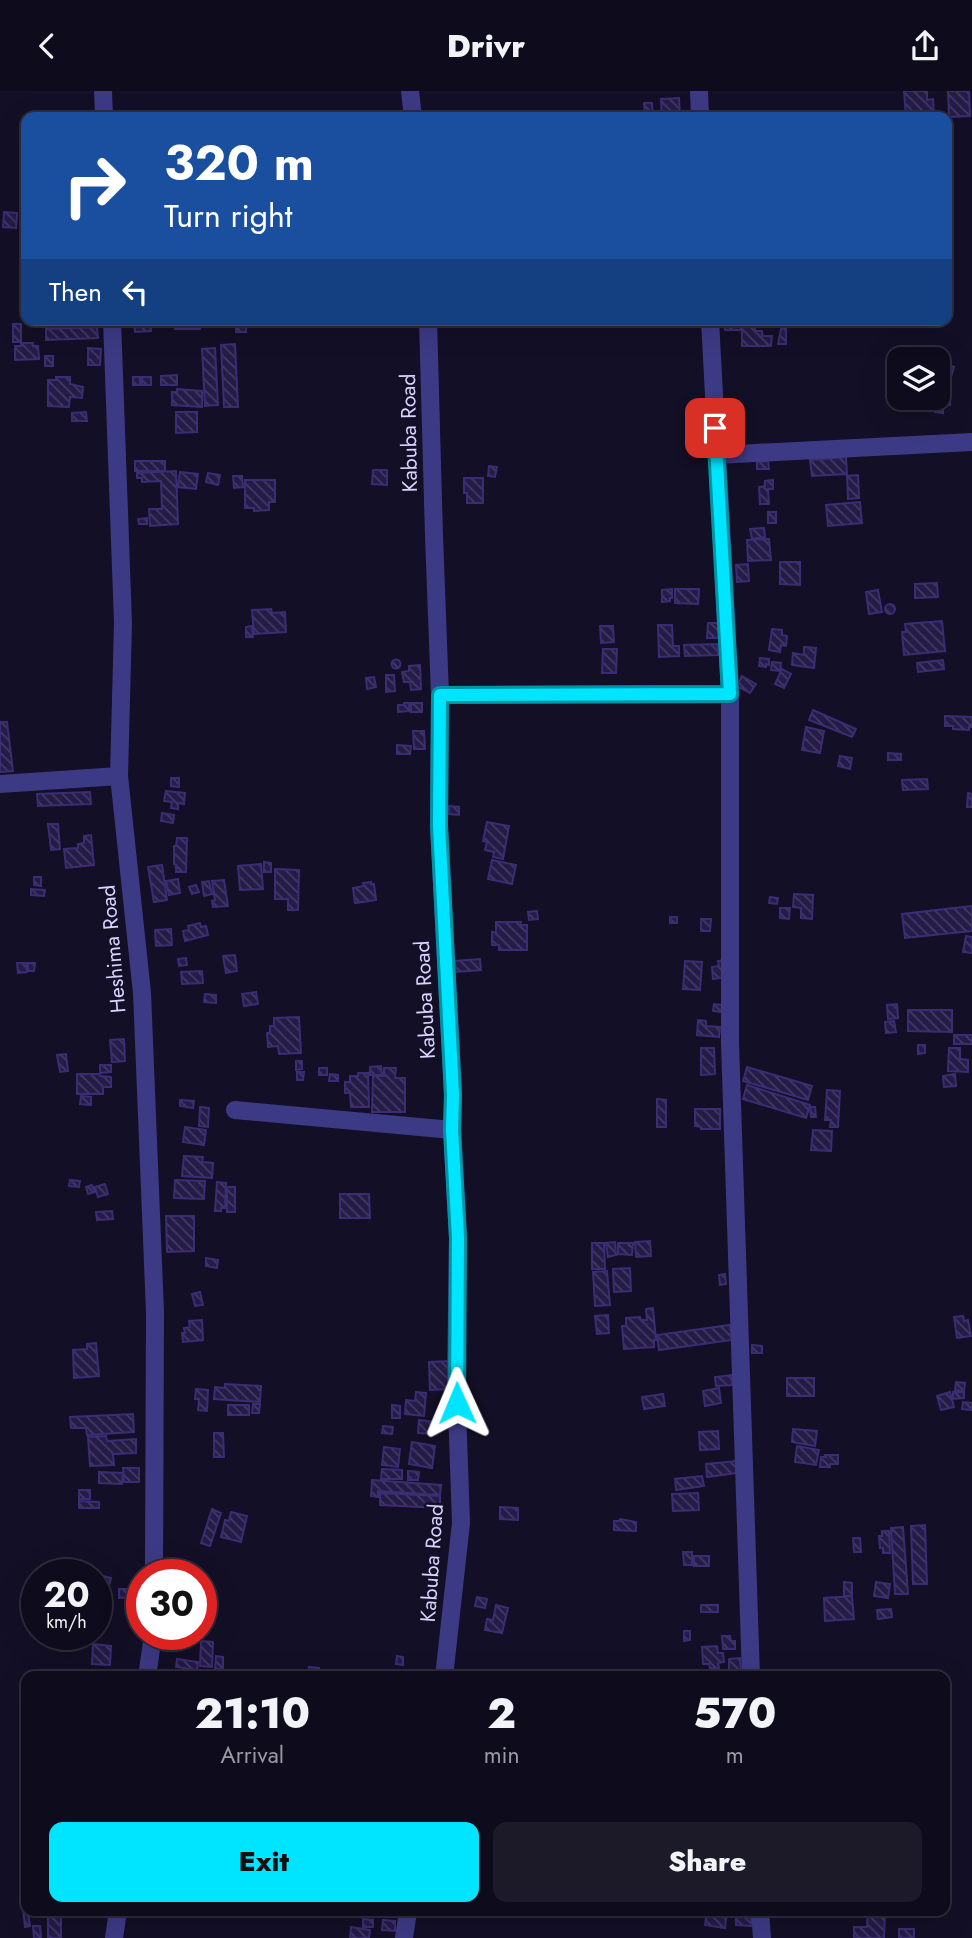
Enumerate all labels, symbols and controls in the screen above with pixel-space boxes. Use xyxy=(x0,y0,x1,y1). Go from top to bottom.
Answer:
text: Drivr xyxy=(447,23,525,69)
icon: back xyxy=(28,27,66,65)
icon: share xyxy=(906,27,944,65)
text: 320 m xyxy=(164,128,314,198)
icon: right xyxy=(49,140,140,231)
text: Turn right xyxy=(164,193,293,239)
text: Then xyxy=(49,273,102,311)
icon: left xyxy=(116,273,154,311)
map controls xyxy=(887,347,950,410)
button: layers xyxy=(887,347,950,410)
street label: Kabuba Road xyxy=(393,373,425,493)
pin xyxy=(685,398,745,458)
icon: arrive xyxy=(696,409,734,447)
street label: Heshima Road xyxy=(92,884,134,1014)
street label: Kabuba Road xyxy=(407,940,443,1060)
position arrow xyxy=(420,1366,494,1440)
street label: Kabuba Road xyxy=(413,1503,451,1623)
speed limit sign: 30 xyxy=(126,1559,217,1650)
text: 20 xyxy=(43,1570,90,1620)
text: km/h xyxy=(46,1609,87,1635)
text: 21:10 xyxy=(195,1683,310,1744)
text: 2 xyxy=(487,1683,516,1744)
text: 570 xyxy=(693,1683,776,1744)
text: Arrival xyxy=(221,1738,284,1772)
text: min xyxy=(484,1738,520,1772)
text: m xyxy=(726,1738,744,1772)
button: Exit xyxy=(49,1822,479,1902)
button: Share xyxy=(493,1822,922,1902)

